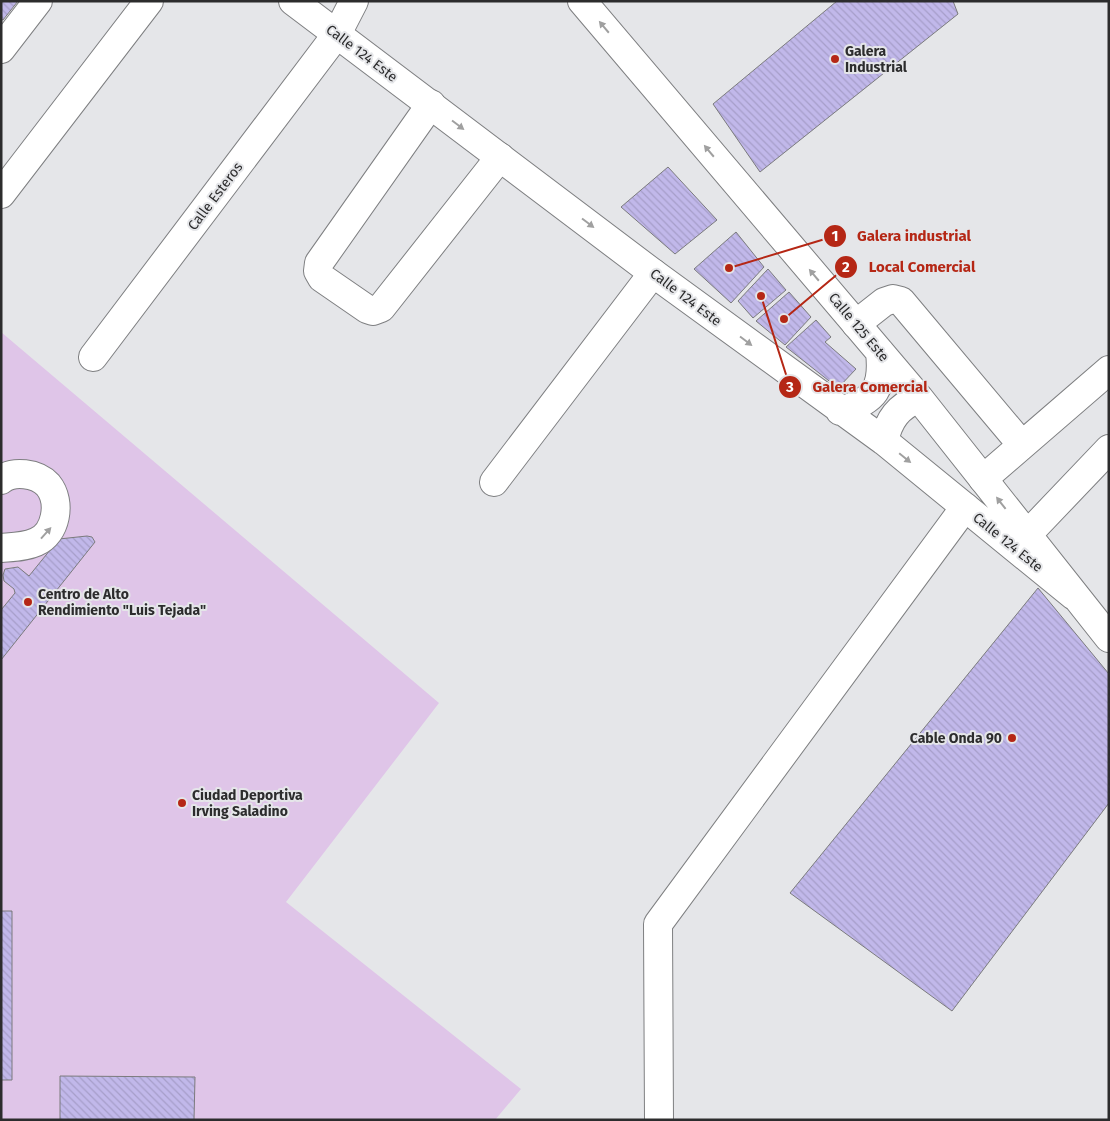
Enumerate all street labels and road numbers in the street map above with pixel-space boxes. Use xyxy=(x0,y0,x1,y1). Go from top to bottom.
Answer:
street label: Calle 124 Este xyxy=(323,21,401,86)
street label: Calle Esteros xyxy=(184,159,247,234)
street label: Calle 124 Este xyxy=(647,265,725,330)
street label: Calle 125 Este xyxy=(825,289,892,365)
street label: Calle 124 Este xyxy=(969,509,1046,576)

